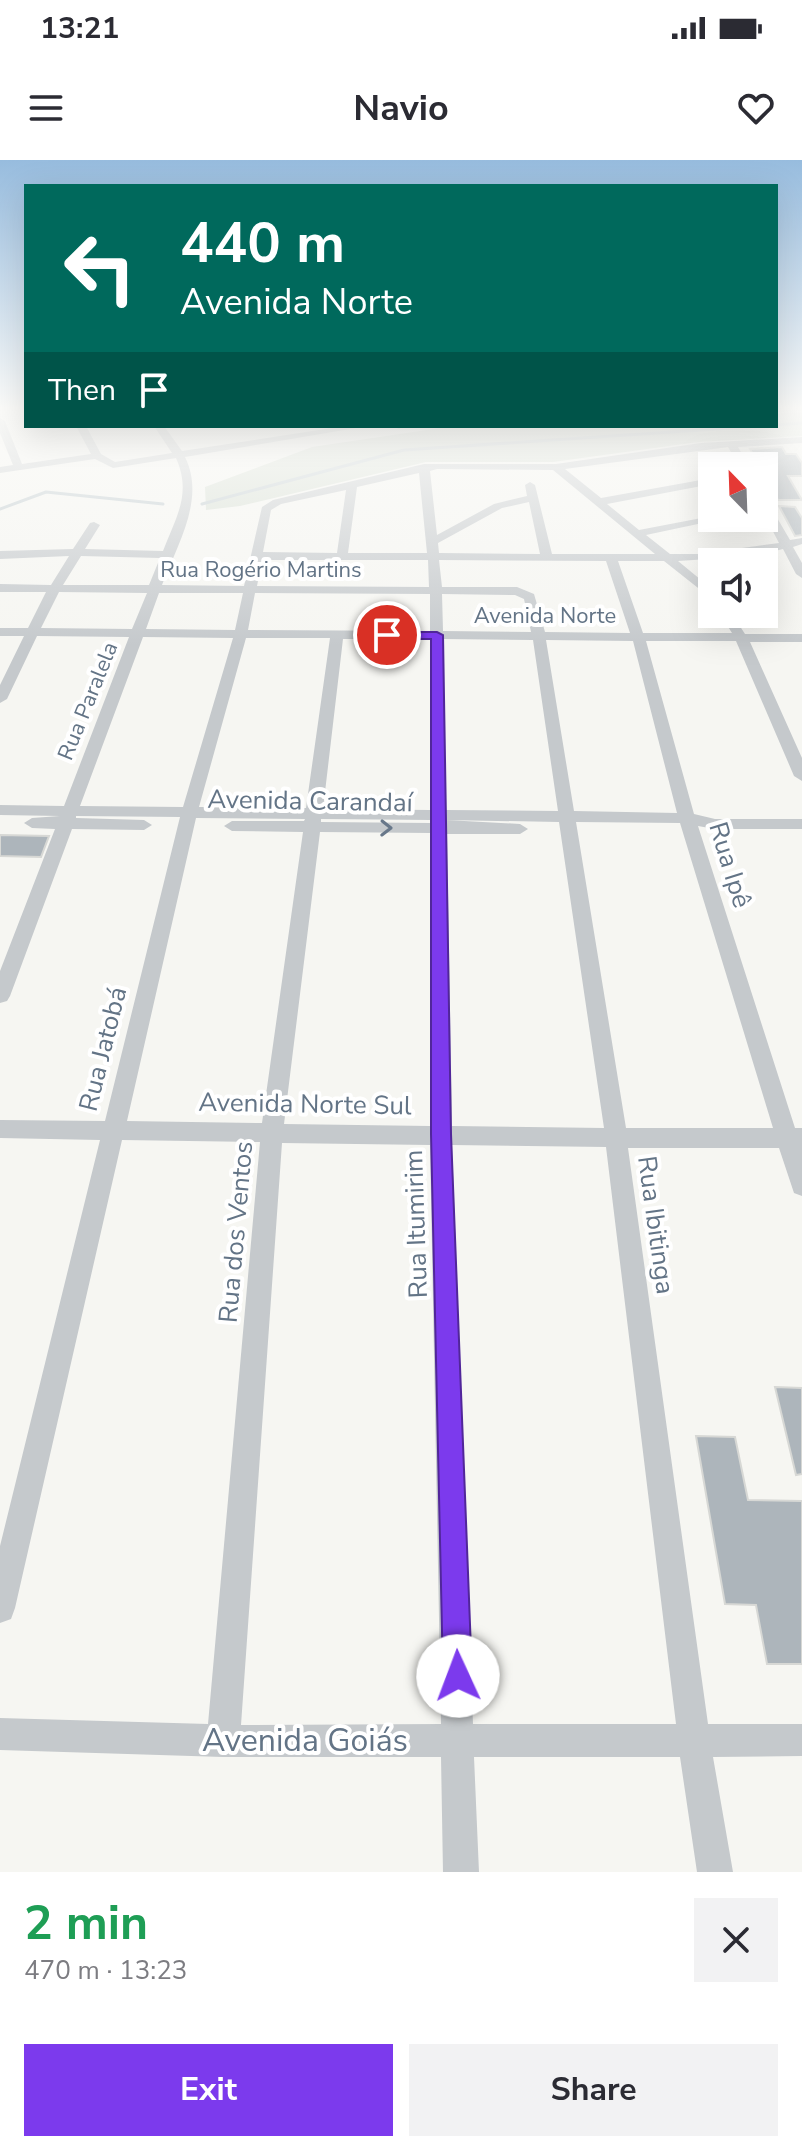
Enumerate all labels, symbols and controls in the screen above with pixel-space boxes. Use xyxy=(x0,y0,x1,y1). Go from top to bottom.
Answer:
text: 13:21 xyxy=(40,8,119,49)
text: Navio xyxy=(353,84,449,133)
icon: menu xyxy=(24,86,68,130)
icon: heart xyxy=(734,86,778,130)
text: 440 m xyxy=(180,205,345,282)
icon: left xyxy=(48,216,152,320)
text: Avenida Norte xyxy=(180,278,413,327)
icon: arrive xyxy=(132,368,176,412)
text: Then xyxy=(48,370,116,411)
north arrow xyxy=(698,452,778,532)
map controls xyxy=(698,452,778,628)
button: sound xyxy=(698,548,778,628)
street label: Rua Rogério Martins xyxy=(160,555,362,585)
pin xyxy=(353,601,421,669)
street label: Avenida Norte xyxy=(474,601,616,631)
icon: arrive xyxy=(365,613,409,657)
street label: Rua Paralela xyxy=(51,637,125,765)
street label: Avenida Carandaí xyxy=(207,782,415,820)
street label: Rua Ipê xyxy=(700,818,760,912)
one-way arrow xyxy=(380,819,393,837)
street label: Rua Jatobá xyxy=(71,983,135,1115)
street label: Avenida Norte Sul xyxy=(198,1085,412,1123)
street label: Rua dos Ventos xyxy=(211,1140,261,1324)
street label: Rua Itumirim xyxy=(396,1149,436,1299)
street label: Rua Ibitinga xyxy=(629,1154,683,1296)
position arrow xyxy=(416,1634,500,1718)
street label: Avenida Goiás xyxy=(202,1719,408,1762)
text: 2 min xyxy=(24,1890,148,1956)
button: close xyxy=(694,1898,778,1982)
text: 470 m · 13:23 xyxy=(24,1953,187,1988)
button: Exit xyxy=(24,2044,393,2136)
button: Share xyxy=(409,2044,778,2136)

